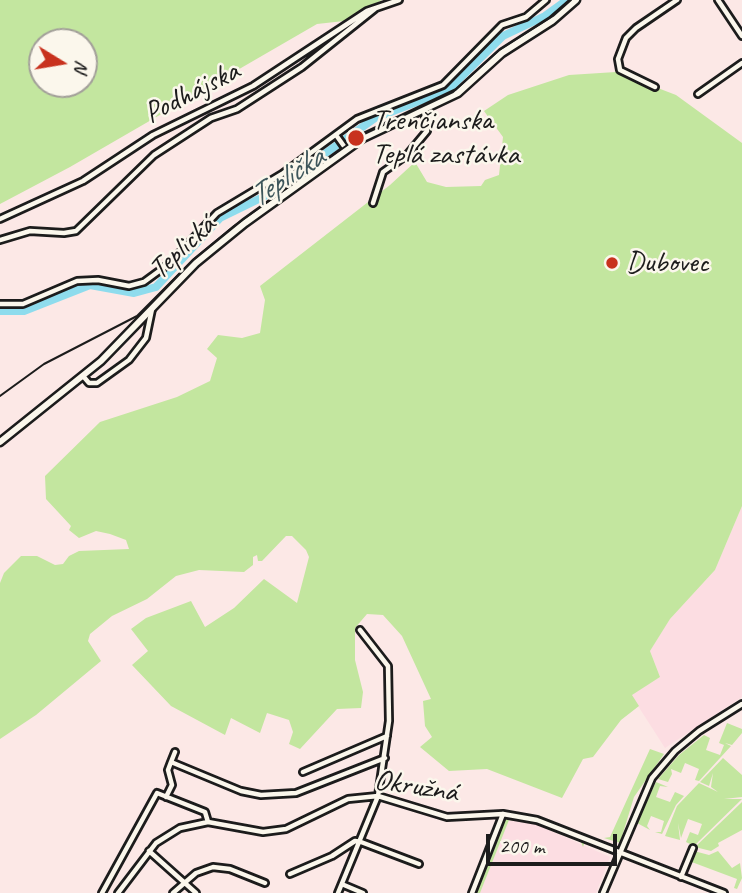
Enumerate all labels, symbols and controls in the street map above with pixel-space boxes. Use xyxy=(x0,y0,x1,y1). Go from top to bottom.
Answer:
north arrow xyxy=(28,28,98,98)
street label: Podhájska xyxy=(138,54,246,132)
text: N xyxy=(69,59,95,75)
place label: Trenčianska Teplá zastávka xyxy=(372,103,519,174)
marker: Trenčianska Teplá zastávka xyxy=(346,128,366,148)
water label: Teplička xyxy=(242,139,332,217)
street label: Teplická xyxy=(142,208,224,288)
place label: Dubovec xyxy=(626,245,709,281)
marker: Dubovec xyxy=(604,255,620,271)
street label: Okružná xyxy=(372,763,460,811)
scale bar xyxy=(490,820,621,864)
text: 200 m xyxy=(499,833,544,859)

